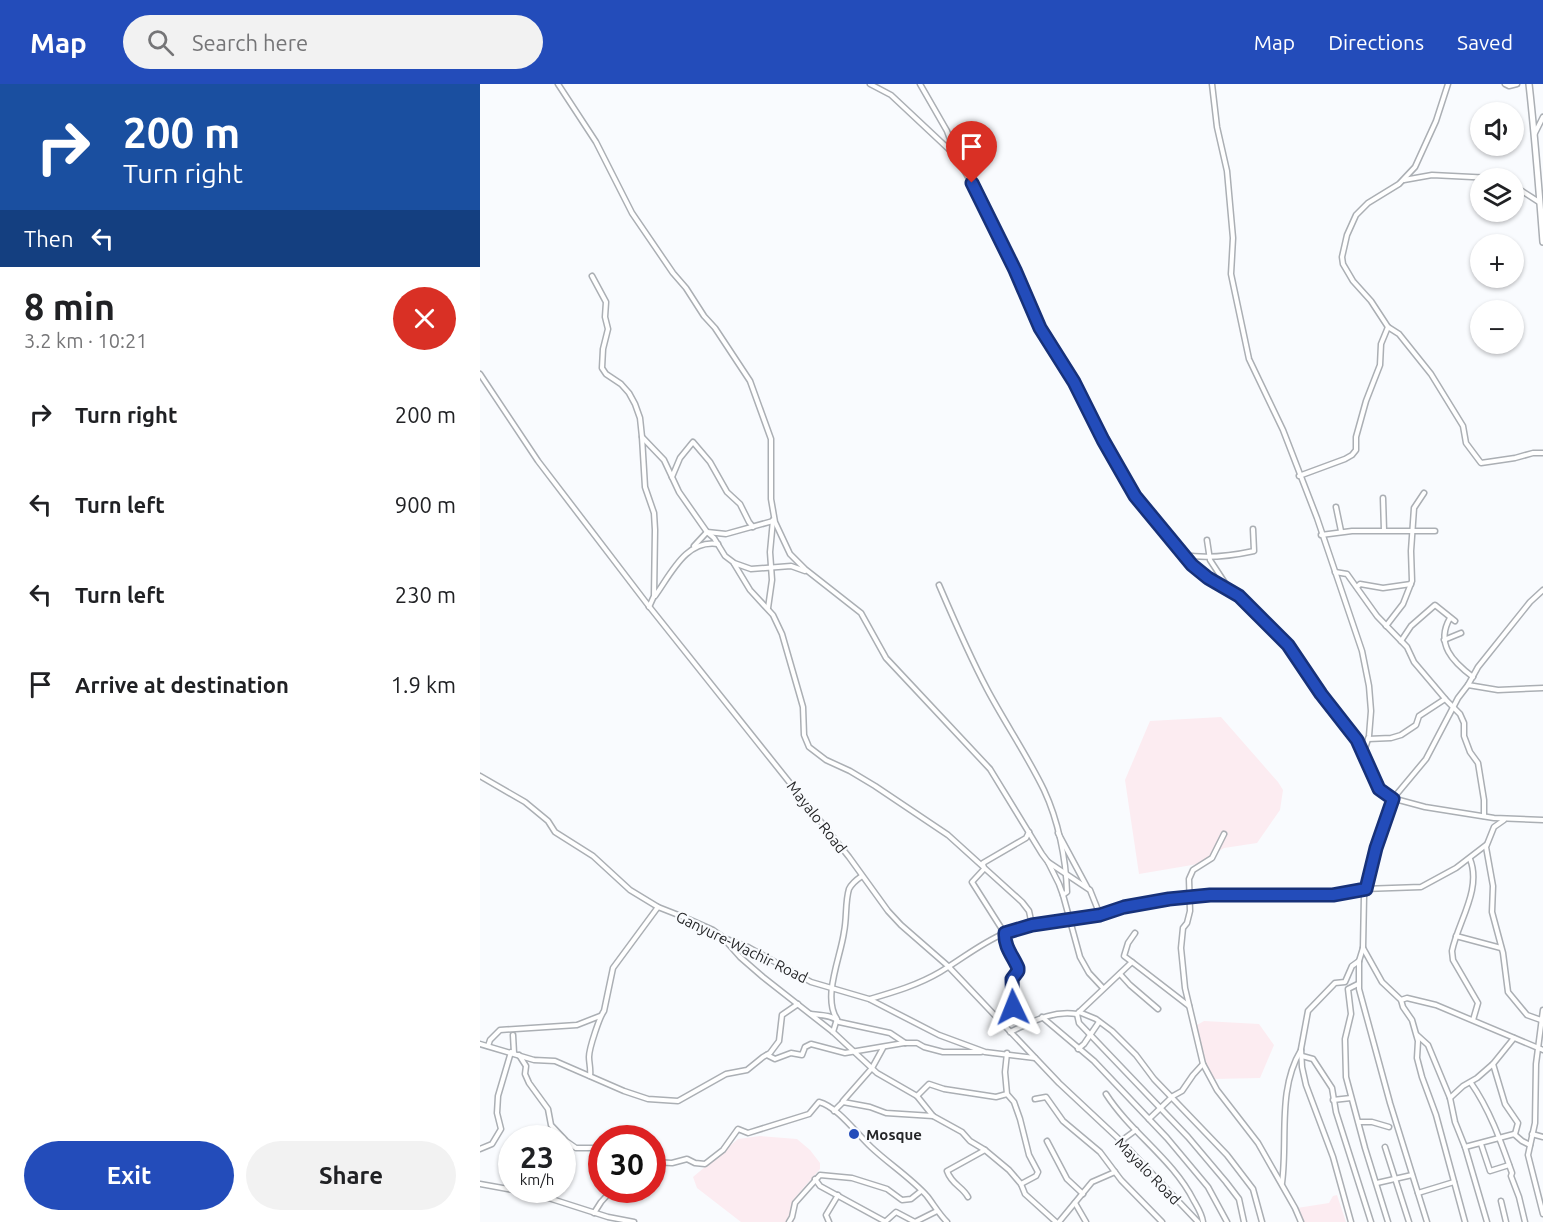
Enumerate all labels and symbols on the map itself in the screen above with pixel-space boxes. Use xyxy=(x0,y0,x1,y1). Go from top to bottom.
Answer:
pin xyxy=(946,121,997,183)
street label: Mayalo Road xyxy=(784,778,850,856)
street label: Ganyure-Wachir Road xyxy=(673,908,811,986)
position arrow xyxy=(981,975,1045,1039)
speed limit sign: 30 xyxy=(588,1125,666,1203)
place label: Mosque xyxy=(866,1126,922,1143)
marker: Mosque xyxy=(847,1127,861,1141)
street label: Mayalo Road xyxy=(1112,1134,1184,1208)

